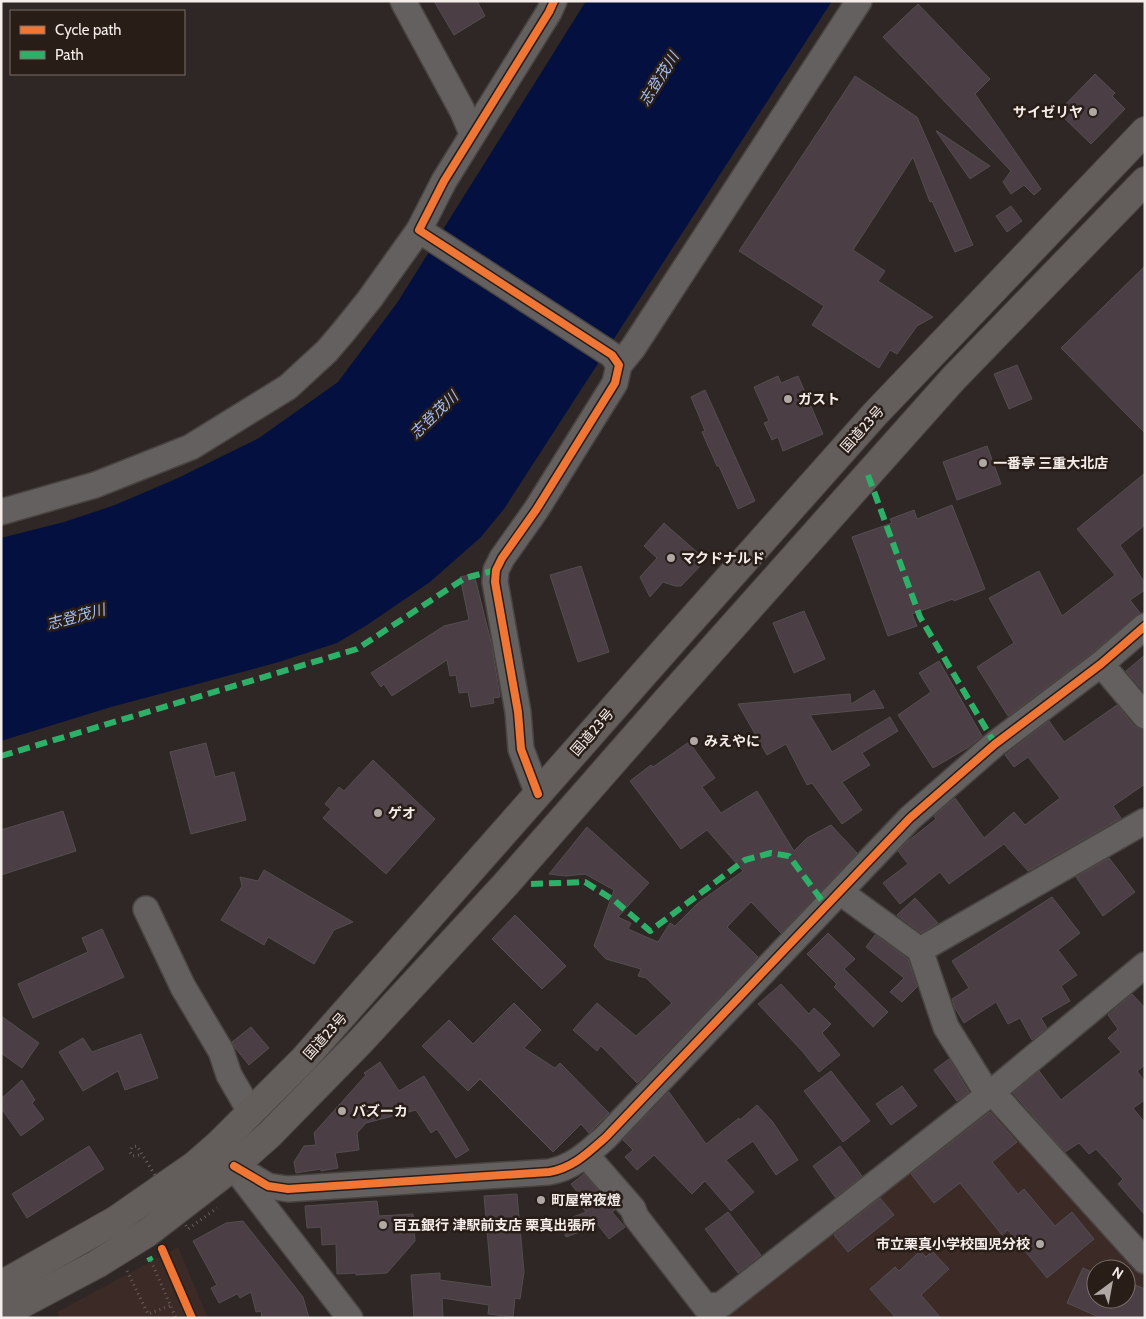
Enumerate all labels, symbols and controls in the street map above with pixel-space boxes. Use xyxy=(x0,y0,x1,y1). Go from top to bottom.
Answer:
legend xyxy=(10,10,185,75)
text: Cycle path xyxy=(55,21,121,39)
text: Path xyxy=(55,46,84,64)
water label: 志登茂川 xyxy=(635,47,684,109)
place label: サイゼリヤ xyxy=(1013,103,1083,121)
marker: サイゼリヤ xyxy=(1087,106,1099,118)
water label: 志登茂川 xyxy=(406,386,463,442)
place label: ガスト xyxy=(798,390,840,408)
marker: ガスト xyxy=(782,393,794,405)
street label: 国道23号 xyxy=(836,402,888,456)
place label: 一番亭 三重大北店 xyxy=(993,454,1108,472)
marker: 一番亭 三重大北店 xyxy=(977,457,989,469)
place label: マクドナルド xyxy=(681,549,765,567)
marker: マクドナルド xyxy=(665,552,677,564)
water label: 志登茂川 xyxy=(45,600,109,633)
street label: 国道23号 xyxy=(567,705,617,759)
place label: みえやに xyxy=(704,732,760,750)
marker: みえやに xyxy=(688,735,700,747)
place label: ゲオ xyxy=(388,804,416,822)
marker: ゲオ xyxy=(372,807,384,819)
street label: 国道23号 xyxy=(299,1009,351,1063)
place label: バズーカ xyxy=(352,1102,408,1120)
marker: バズーカ xyxy=(336,1105,348,1117)
place label: 町屋常夜燈 xyxy=(551,1191,621,1209)
marker: 町屋常夜燈 xyxy=(535,1194,547,1206)
place label: 百五銀行 津駅前支店 栗真出張所 xyxy=(393,1216,595,1234)
marker: 百五銀行 津駅前支店 栗真出張所 xyxy=(377,1219,389,1231)
place label: 市立栗真小学校国児分校 xyxy=(876,1235,1030,1253)
marker: 市立栗真小学校国児分校 xyxy=(1034,1238,1046,1250)
north arrow xyxy=(1086,1259,1136,1309)
text: N xyxy=(1109,1263,1127,1283)

